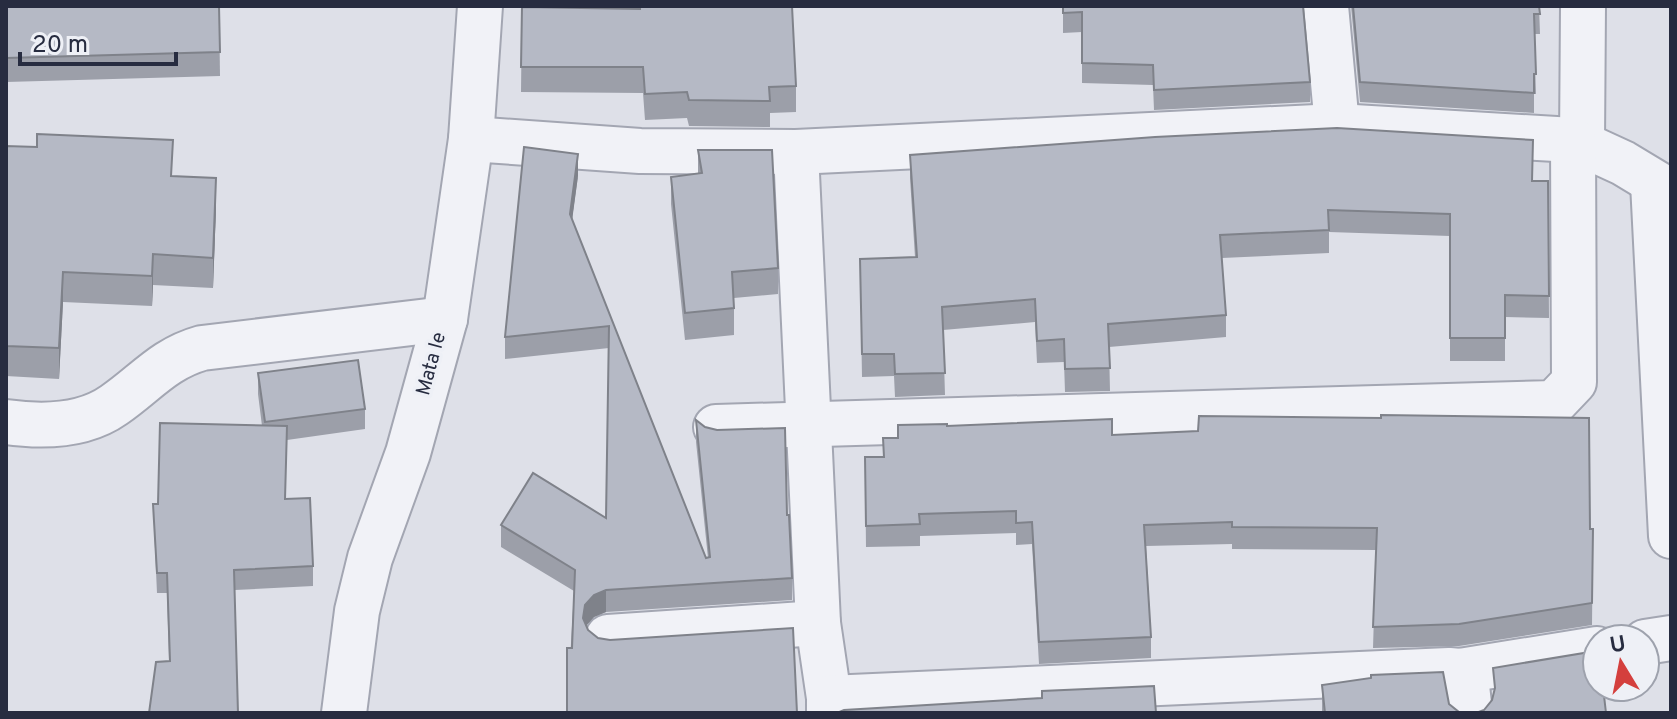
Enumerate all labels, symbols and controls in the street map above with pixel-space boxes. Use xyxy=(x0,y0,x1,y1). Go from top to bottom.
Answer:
scale bar xyxy=(20,16,176,66)
text: 20 m xyxy=(32,31,88,61)
street label: Mata Ie xyxy=(411,329,453,399)
north arrow xyxy=(1581,623,1661,703)
text: U xyxy=(1608,631,1628,660)

